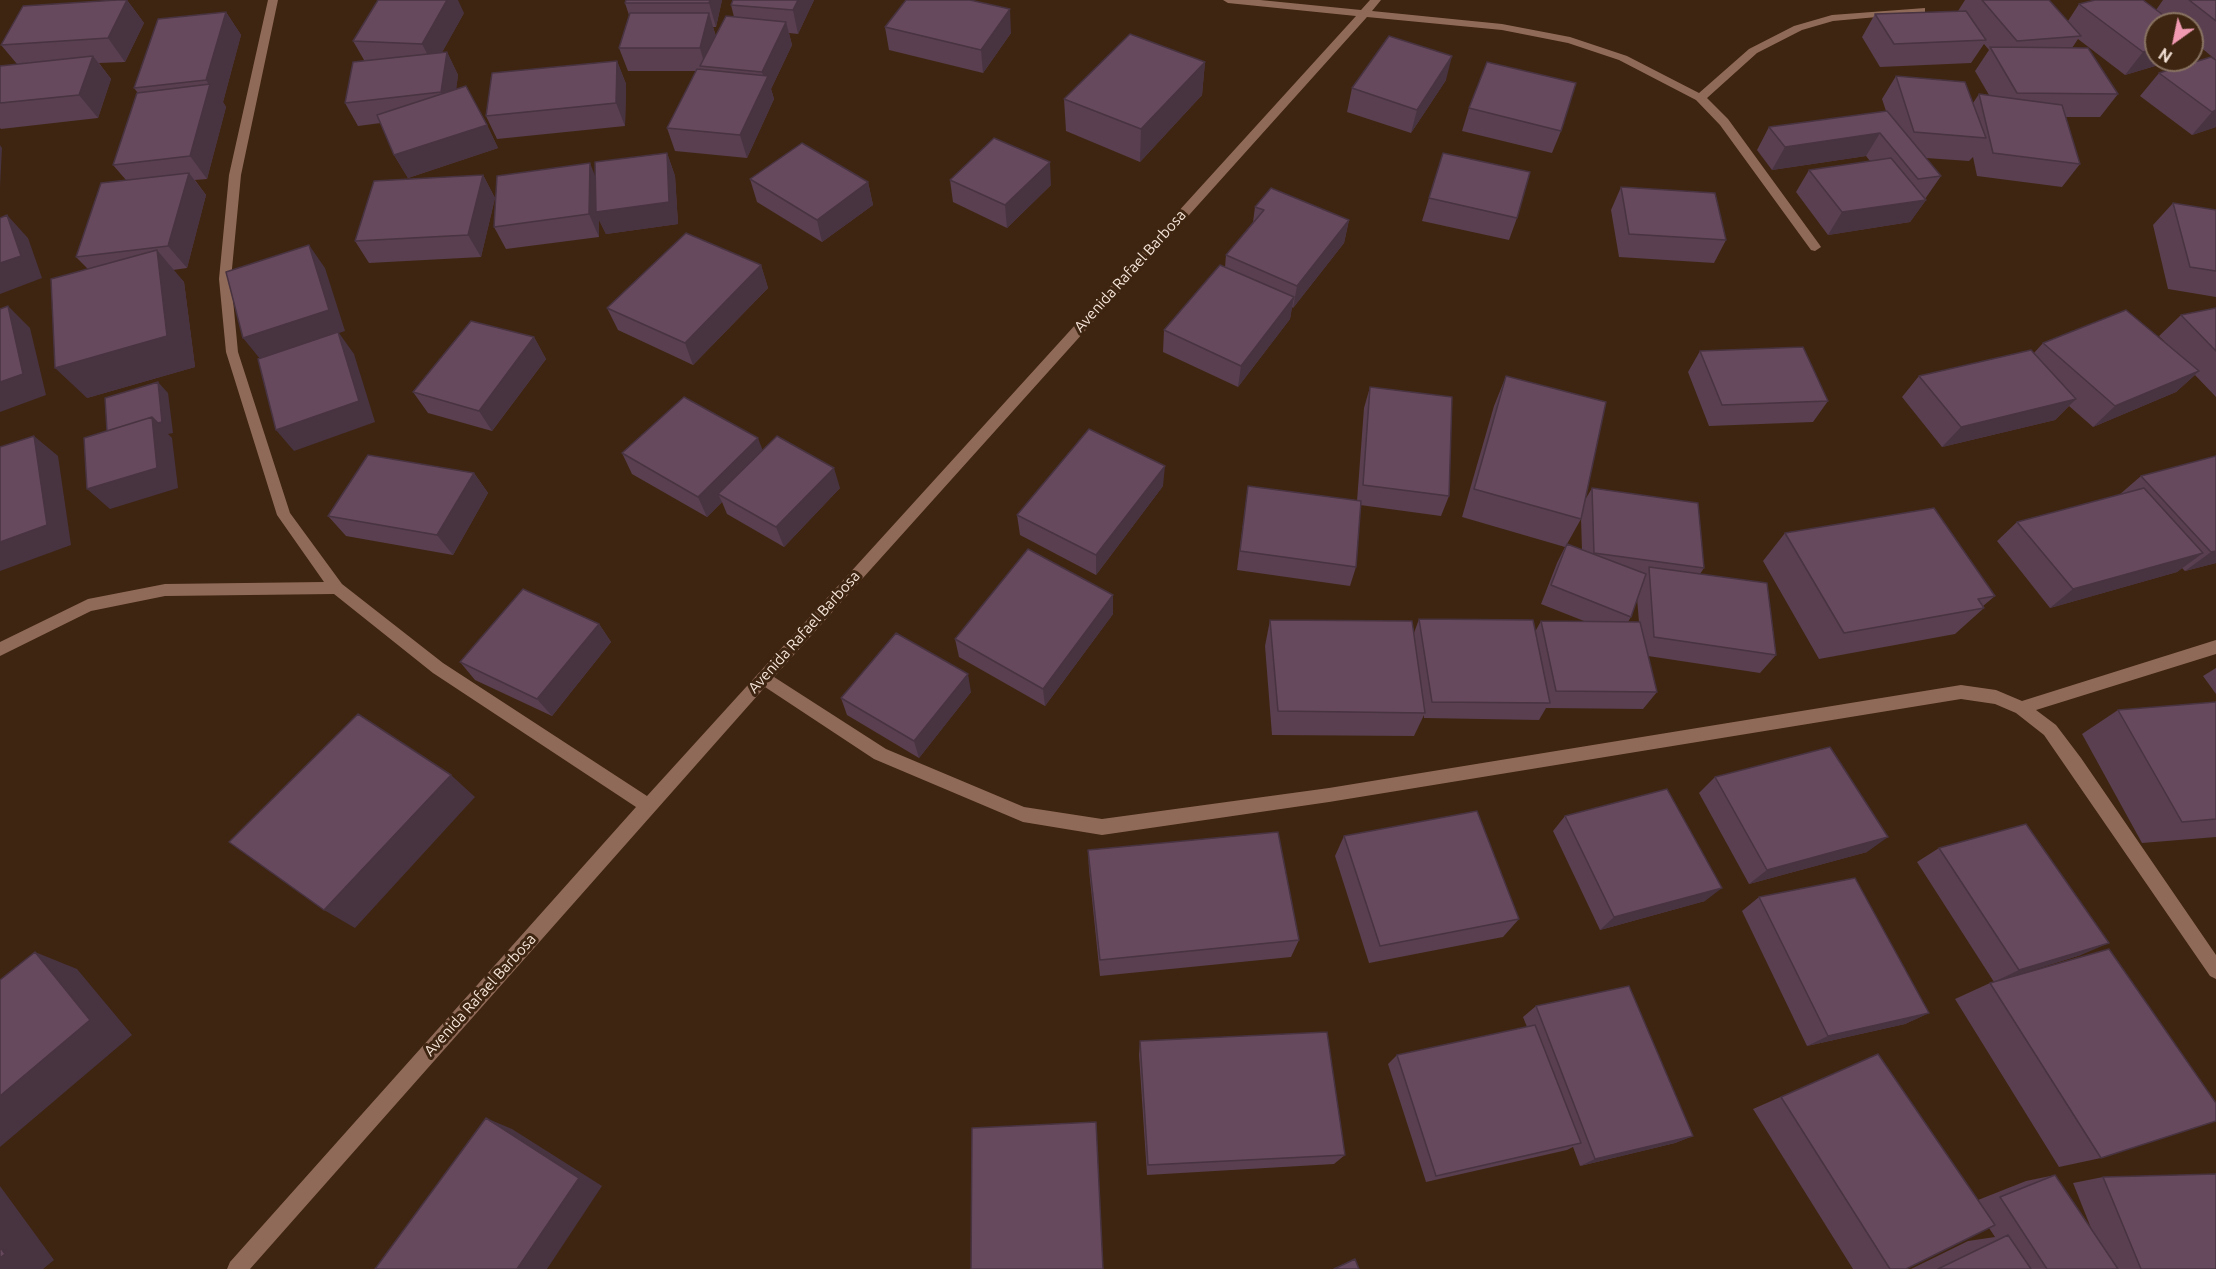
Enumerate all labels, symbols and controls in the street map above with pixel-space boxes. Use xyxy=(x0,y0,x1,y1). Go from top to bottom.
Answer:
north arrow xyxy=(2144,12,2204,72)
text: N xyxy=(2155,45,2175,66)
street label: Avenida Rafael Barbosa xyxy=(1070,206,1190,336)
street label: Avenida Rafael Barbosa xyxy=(744,567,864,697)
street label: Avenida Rafael Barbosa xyxy=(420,930,540,1060)

